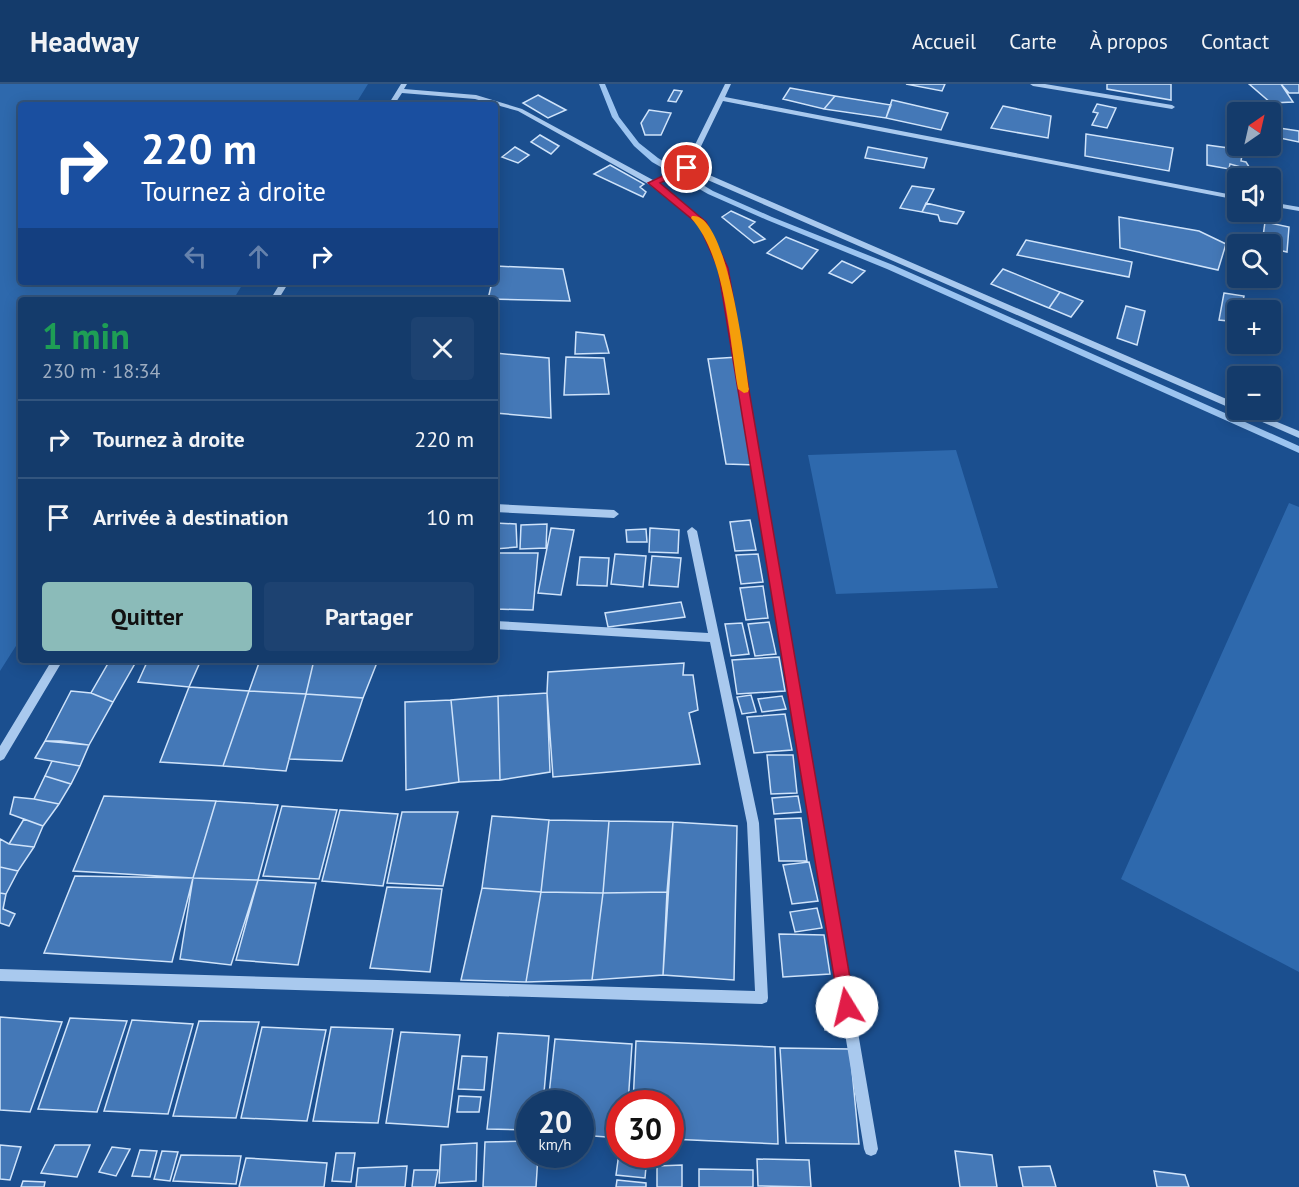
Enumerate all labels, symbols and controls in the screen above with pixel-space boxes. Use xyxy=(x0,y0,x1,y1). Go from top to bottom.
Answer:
text: Headway xyxy=(30,23,139,60)
text: Accueil xyxy=(912,28,976,55)
text: Carte xyxy=(1009,28,1057,55)
text: À propos xyxy=(1090,28,1168,55)
text: Contact xyxy=(1201,28,1269,55)
north arrow xyxy=(1227,102,1281,156)
map controls xyxy=(1227,102,1281,420)
text: 220 m xyxy=(141,121,257,176)
icon: right xyxy=(42,126,120,204)
pin xyxy=(661,142,712,193)
icon: arrive xyxy=(670,151,703,184)
button: sound xyxy=(1227,168,1281,222)
text: Tournez à droite xyxy=(141,174,326,208)
button: search xyxy=(1227,234,1281,288)
icon: left xyxy=(179,240,212,273)
icon: ahead xyxy=(242,240,275,273)
icon: right xyxy=(305,240,338,273)
button: + xyxy=(1227,300,1281,354)
text: 1 min xyxy=(42,312,130,359)
button: close xyxy=(411,317,474,380)
text: 230 m · 18:34 xyxy=(42,358,160,384)
button: − xyxy=(1227,366,1281,420)
icon: right xyxy=(42,423,75,456)
text: Tournez à droite xyxy=(93,425,245,453)
text: 220 m xyxy=(414,425,474,453)
icon: arrive xyxy=(42,501,75,534)
text: Arrivée à destination xyxy=(93,503,289,531)
text: 10 m xyxy=(426,503,474,531)
button: Quitter xyxy=(42,582,252,651)
button: Partager xyxy=(264,582,474,651)
position arrow xyxy=(815,975,879,1039)
speed limit sign: 30 xyxy=(606,1090,684,1168)
text: 20 xyxy=(538,1102,572,1141)
text: km/h xyxy=(539,1135,571,1154)

